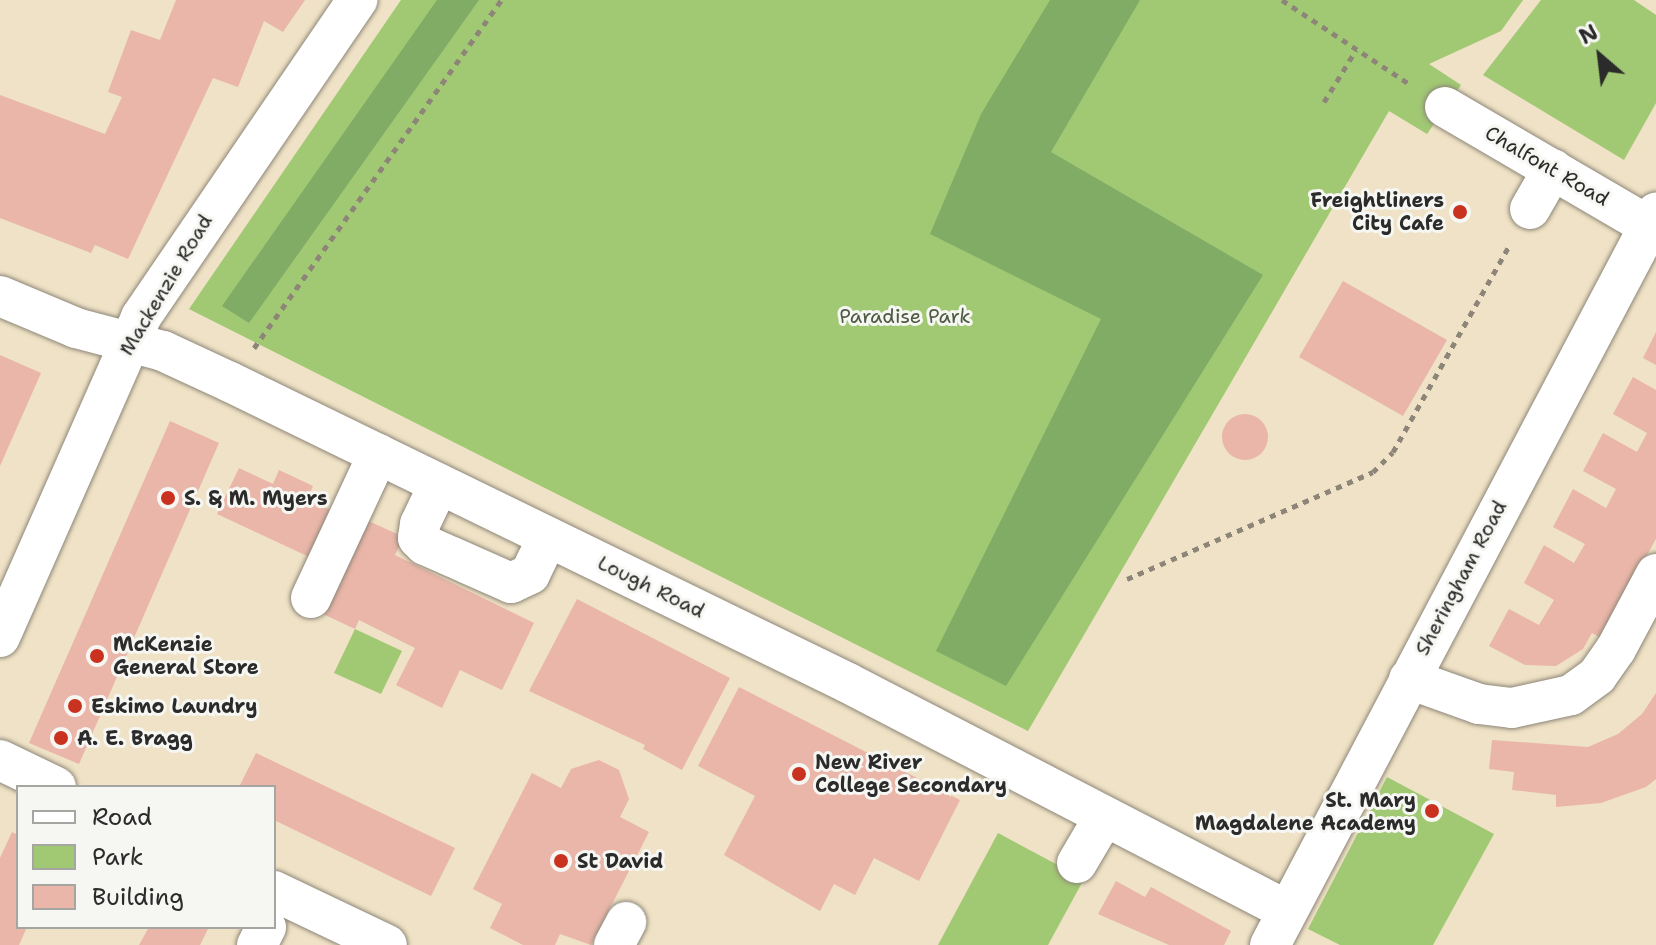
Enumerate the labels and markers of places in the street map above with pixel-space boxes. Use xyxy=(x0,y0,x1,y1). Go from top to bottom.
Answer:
place label: Freightliners City Cafe xyxy=(1310,188,1444,235)
marker: Freightliners City Cafe xyxy=(1451,203,1469,221)
place label: S. & M. Myers xyxy=(184,486,327,510)
marker: S. & M. Myers xyxy=(159,489,177,507)
place label: McKenzie General Store xyxy=(113,632,259,679)
marker: McKenzie General Store xyxy=(88,647,106,665)
place label: Eskimo Laundry xyxy=(91,694,257,718)
marker: Eskimo Laundry xyxy=(66,697,84,715)
place label: A. E. Bragg xyxy=(77,726,193,750)
marker: A. E. Bragg xyxy=(52,729,70,747)
place label: New River College Secondary xyxy=(815,750,1007,797)
marker: New River College Secondary xyxy=(790,765,808,783)
place label: St. Mary Magdalene Academy xyxy=(1195,788,1416,835)
marker: St. Mary Magdalene Academy xyxy=(1423,802,1441,820)
place label: St David xyxy=(577,849,663,873)
marker: St David xyxy=(552,852,570,870)

